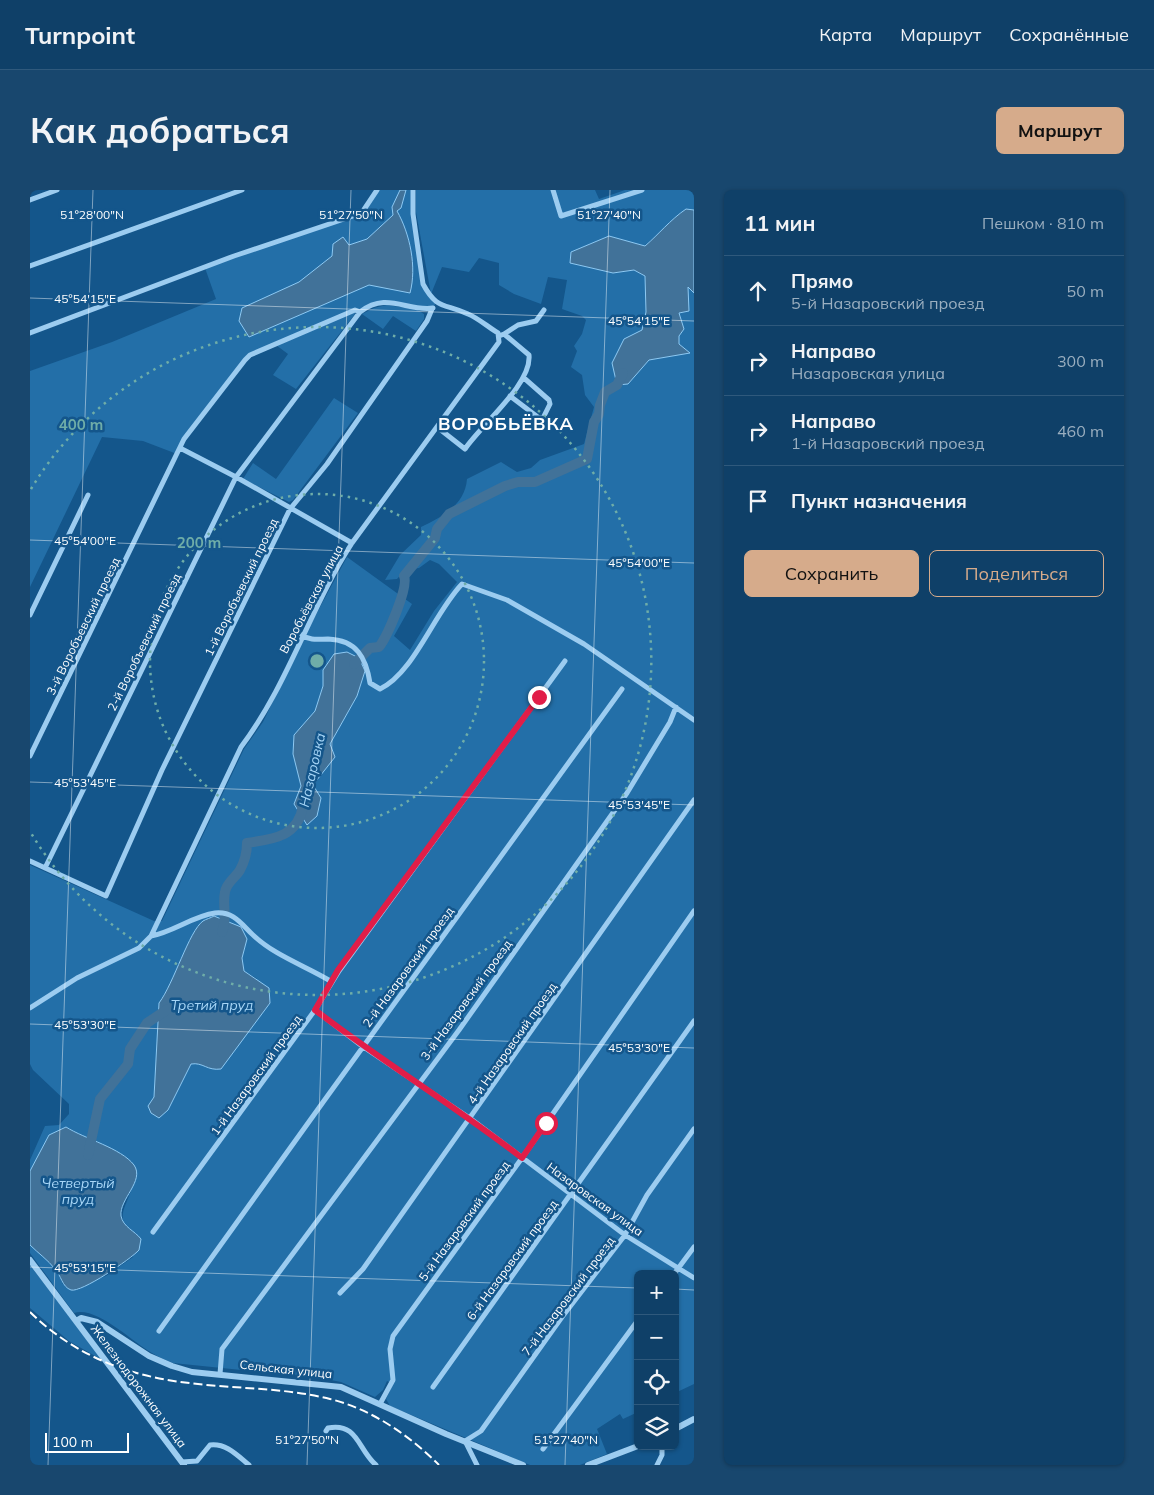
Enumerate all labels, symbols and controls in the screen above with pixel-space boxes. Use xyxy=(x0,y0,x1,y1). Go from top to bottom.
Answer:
text: Turnpoint xyxy=(25,20,135,50)
text: Карта xyxy=(819,23,872,46)
text: Маршрут xyxy=(900,23,981,46)
text: Сохранённые xyxy=(1009,23,1129,46)
button: Маршрут xyxy=(996,107,1124,154)
text: Как добраться xyxy=(30,108,290,152)
text: 51°28'00"N xyxy=(60,207,124,222)
text: 51°27'50"N xyxy=(319,207,383,222)
text: 51°27'40"N xyxy=(577,207,641,222)
text: 11 мин xyxy=(744,210,816,236)
text: Пешком · 810 m xyxy=(982,213,1104,233)
text: Прямо xyxy=(791,269,853,293)
icon: ahead xyxy=(744,277,772,305)
text: 50 m xyxy=(1067,281,1104,301)
text: 45°54'15"E xyxy=(54,291,116,306)
text: 5-й Назаровский проезд xyxy=(791,293,984,313)
text: 45°54'15"E xyxy=(608,313,670,328)
text: Направо xyxy=(791,339,876,363)
icon: right xyxy=(744,347,772,375)
text: 300 m xyxy=(1057,351,1104,371)
text: Назаровская улица xyxy=(791,363,945,383)
text: Направо xyxy=(791,409,876,433)
district label: ВОРОБЬЁВКА xyxy=(438,412,574,435)
text: 400 m xyxy=(59,415,103,434)
icon: right xyxy=(744,417,772,445)
text: 460 m xyxy=(1057,421,1104,441)
text: 1-й Назаровский проезд xyxy=(791,433,984,453)
icon: arrive xyxy=(744,487,772,515)
text: Пункт назначения xyxy=(791,489,967,513)
street label: 1-й Воробъевский проезд xyxy=(201,516,281,658)
text: 45°54'00"E xyxy=(54,533,116,548)
text: 200 m xyxy=(177,533,221,552)
street label: Воробьёвская улица xyxy=(276,542,346,656)
button: Сохранить xyxy=(744,550,919,597)
button: Поделиться xyxy=(929,550,1104,597)
street label: 3-й Воробъевский проезд xyxy=(43,555,123,697)
text: 45°54'00"E xyxy=(608,555,670,570)
street label: 2-й Воробъевский проезд xyxy=(104,571,184,713)
centre of rings xyxy=(308,652,326,670)
route end xyxy=(528,686,551,709)
water label: Назаровка xyxy=(295,731,329,809)
text: 45°53'45"E xyxy=(54,775,116,790)
text: 45°53'45"E xyxy=(608,797,670,812)
street label: 2-й Назаровский проезд xyxy=(359,904,457,1030)
street label: 3-й Назаровский проезд xyxy=(417,937,515,1063)
street label: 4-й Назаровский проезд xyxy=(464,979,560,1107)
water label: Третий пруд xyxy=(170,996,254,1014)
street label: 1-й Назаровский проезд xyxy=(207,1012,305,1138)
text: 45°53'30"E xyxy=(54,1017,116,1032)
text: 45°53'30"E xyxy=(608,1040,670,1055)
route start xyxy=(535,1112,558,1135)
street label: 5-й Назаровский проезд xyxy=(415,1158,513,1284)
street label: Назаровская улица xyxy=(544,1159,646,1239)
water label: Четвертый пруд xyxy=(41,1174,115,1208)
street label: 6-й Назаровский проезд xyxy=(463,1197,561,1323)
street label: 7-й Назаровский проезд xyxy=(518,1234,618,1358)
text: 45°53'15"E xyxy=(54,1260,116,1275)
map controls xyxy=(634,1270,679,1450)
button: + xyxy=(634,1270,679,1315)
button: − xyxy=(634,1315,679,1360)
street label: Железнодорожная улица xyxy=(88,1322,190,1450)
street label: Сельская улица xyxy=(239,1357,333,1381)
button: locate xyxy=(634,1360,679,1405)
button: layers xyxy=(634,1405,679,1450)
scale bar xyxy=(45,1430,129,1453)
text: 51°27'50"N xyxy=(275,1432,339,1447)
text: 51°27'40"N xyxy=(534,1432,598,1447)
text: 100 m xyxy=(52,1433,93,1451)

